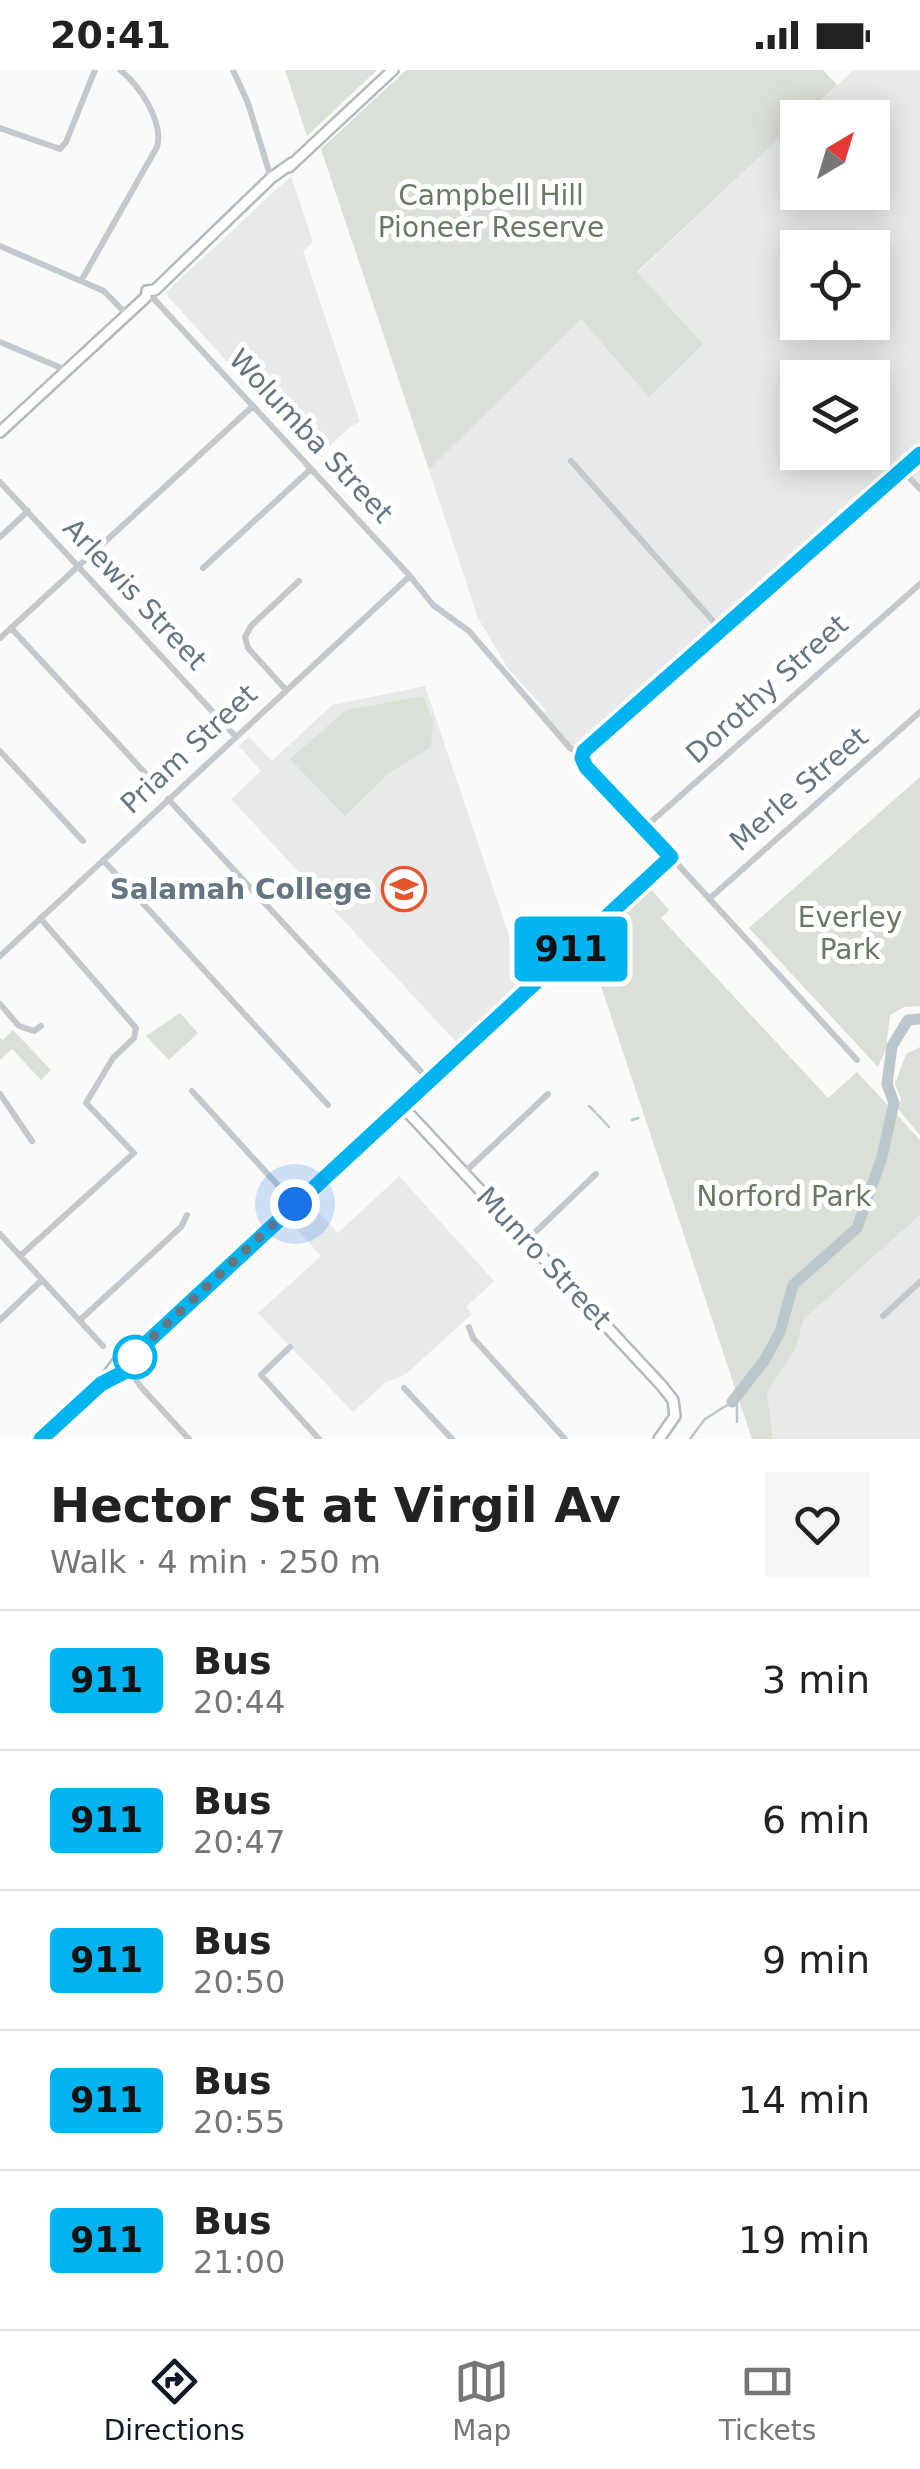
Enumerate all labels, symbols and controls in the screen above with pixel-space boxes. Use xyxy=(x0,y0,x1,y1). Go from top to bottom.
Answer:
text: 20:41 xyxy=(50,13,171,57)
north arrow xyxy=(780,100,890,210)
map controls xyxy=(780,100,890,470)
park label: Campbell Hill Pioneer Reserve xyxy=(378,179,604,244)
button: locate xyxy=(780,230,890,340)
street label: Wolumba Street xyxy=(222,343,400,530)
button: layers xyxy=(780,360,890,470)
street label: Arlewis Street xyxy=(56,511,214,677)
street label: Dorothy Street xyxy=(679,608,855,770)
street label: Priam Street xyxy=(114,678,264,820)
street label: Merle Street xyxy=(723,720,875,858)
school or university icon: Salamah College xyxy=(381,866,427,912)
place label: Salamah College xyxy=(110,873,372,906)
park label: Everley Park xyxy=(798,901,902,966)
line badge: 911 xyxy=(514,916,628,982)
text: 911 xyxy=(534,929,608,969)
your location xyxy=(270,1179,320,1229)
street label: Munro Street xyxy=(470,1180,618,1336)
park label: Norford Park xyxy=(697,1180,872,1213)
unlabelled marker xyxy=(114,1336,156,1378)
button: heart xyxy=(765,1472,870,1577)
text: Hector St at Virgil Av xyxy=(50,1477,621,1533)
text: Walk · 4 min · 250 m xyxy=(50,1543,381,1581)
text: Bus xyxy=(193,1639,272,1683)
text: 3 min xyxy=(762,1658,870,1702)
text: 911 xyxy=(70,1660,143,1700)
text: 20:44 xyxy=(193,1683,285,1721)
text: Bus xyxy=(193,1779,272,1823)
text: 6 min xyxy=(762,1798,870,1842)
text: 911 xyxy=(70,1800,143,1840)
text: 20:47 xyxy=(193,1823,285,1861)
text: Bus xyxy=(193,1919,272,1963)
text: 9 min xyxy=(762,1938,870,1982)
text: 911 xyxy=(70,1940,143,1980)
text: 20:50 xyxy=(193,1963,285,2001)
text: Bus xyxy=(193,2059,272,2103)
text: 14 min xyxy=(738,2078,870,2122)
text: 911 xyxy=(70,2080,143,2120)
text: 20:55 xyxy=(193,2103,285,2141)
text: Bus xyxy=(193,2199,272,2243)
text: 19 min xyxy=(738,2218,870,2262)
text: 911 xyxy=(70,2220,143,2260)
text: 21:00 xyxy=(193,2243,285,2281)
tab: Directions xyxy=(104,2354,245,2447)
tab: Map xyxy=(452,2354,511,2447)
tab: Tickets xyxy=(719,2354,816,2447)

